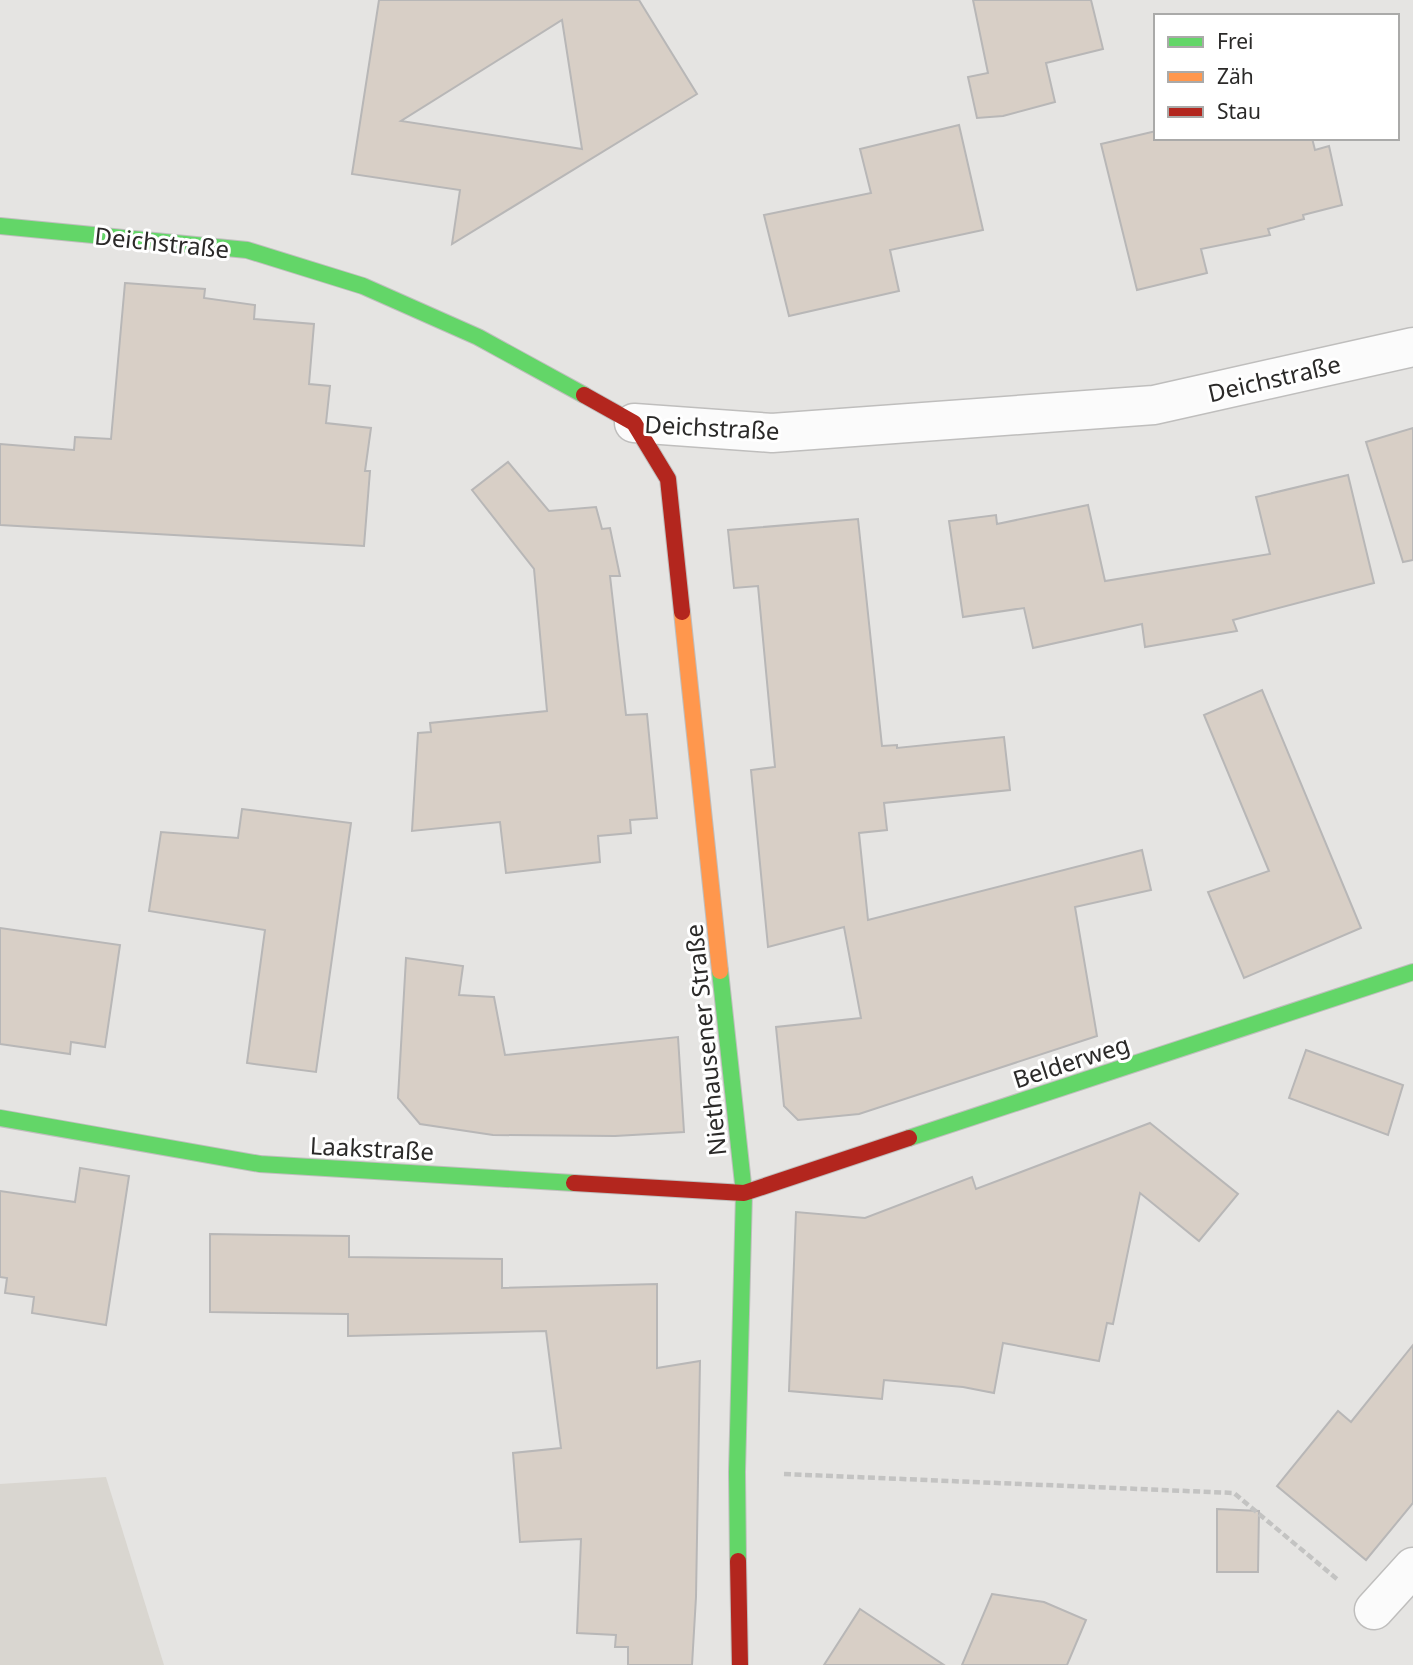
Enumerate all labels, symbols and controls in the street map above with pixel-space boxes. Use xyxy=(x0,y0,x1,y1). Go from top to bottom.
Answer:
legend xyxy=(1154,14,1399,140)
text: Frei xyxy=(1217,27,1253,55)
text: Zäh xyxy=(1217,62,1254,90)
text: Stau xyxy=(1217,97,1261,125)
street label: Deichstraße xyxy=(93,219,231,265)
street label: Deichstraße xyxy=(1204,347,1344,409)
street label: Deichstraße xyxy=(644,407,780,447)
street label: Niethausener Straße xyxy=(676,923,734,1157)
street label: Belderweg xyxy=(1009,1027,1133,1095)
street label: Laakstraße xyxy=(309,1128,435,1168)

